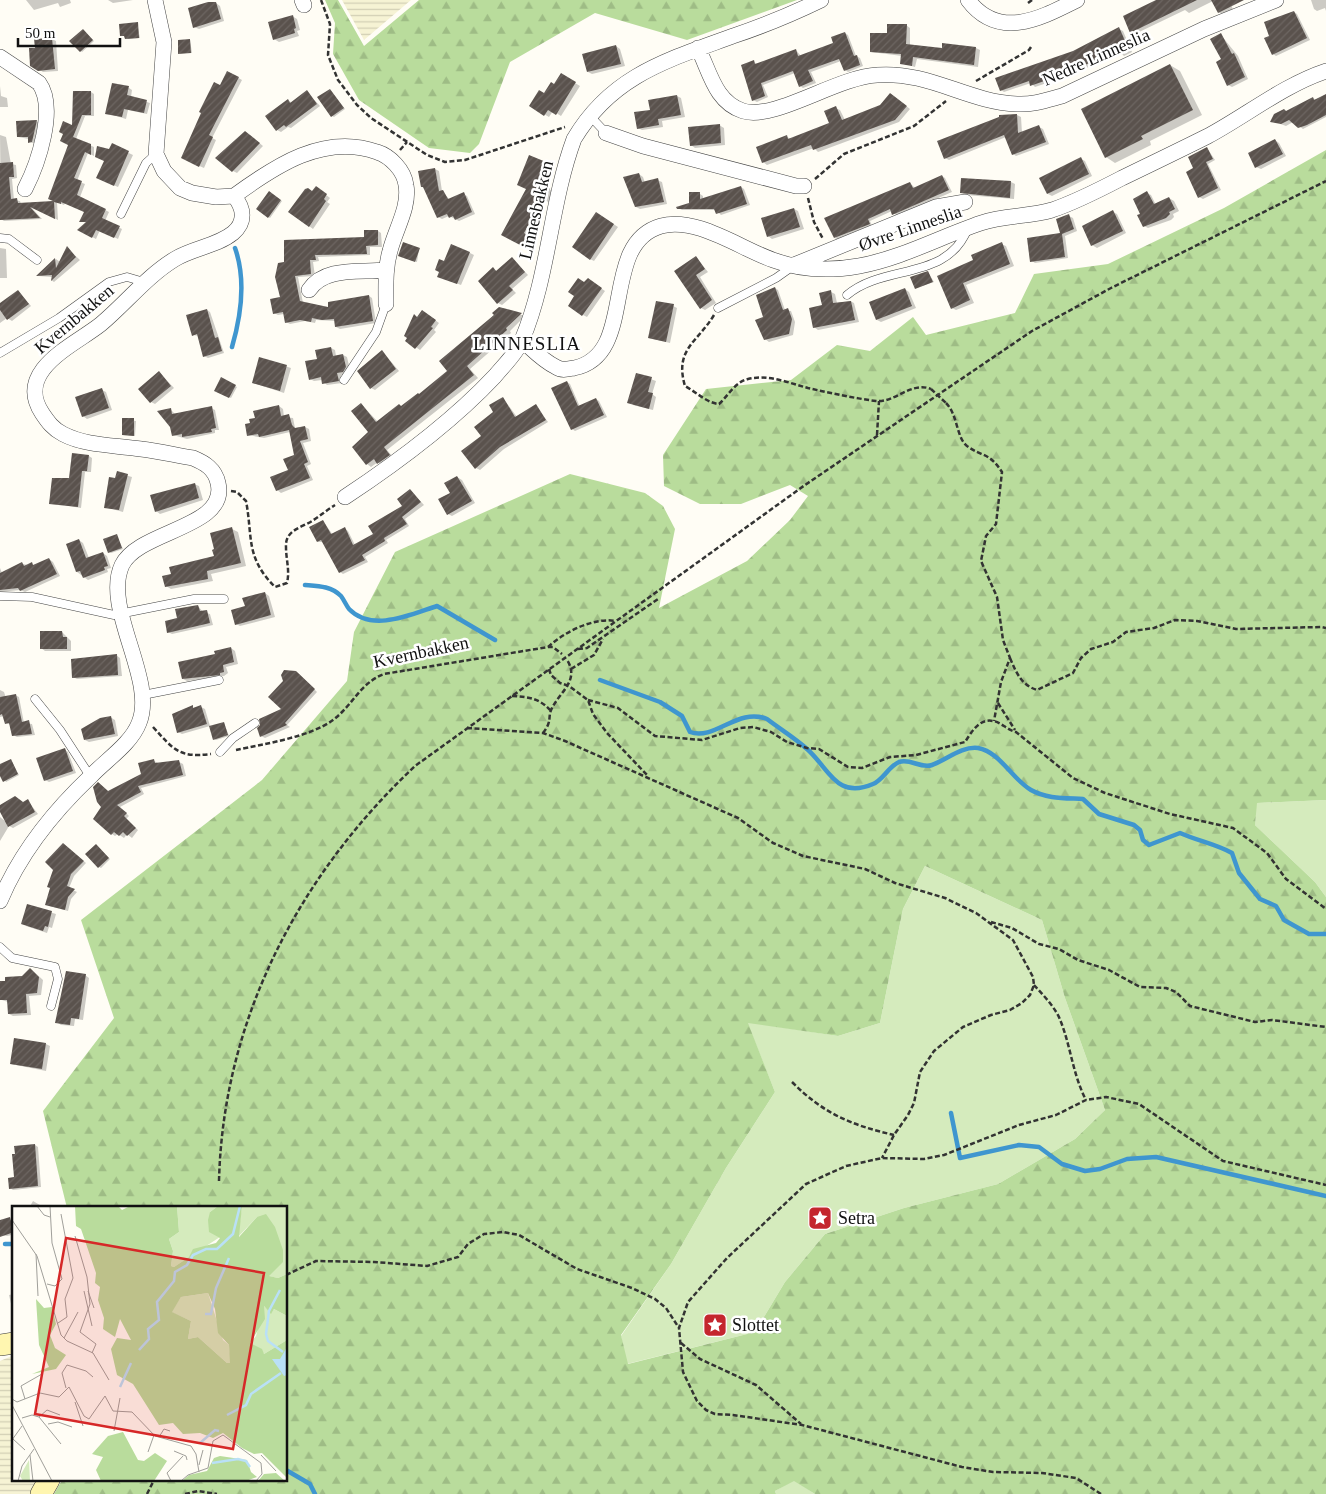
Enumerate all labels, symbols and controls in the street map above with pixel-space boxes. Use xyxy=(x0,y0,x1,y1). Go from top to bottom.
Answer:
scale bar xyxy=(18,15,120,47)
street label: Nedre Linneslia xyxy=(1039,24,1153,90)
text: 50 m xyxy=(25,25,56,41)
street label: Linnesbakken xyxy=(515,159,557,261)
street label: Øvre Linneslia xyxy=(856,201,964,255)
street label: Kvernbakken xyxy=(30,280,118,358)
district label: LINNESLIA xyxy=(473,333,581,354)
street label: Kvernbakken xyxy=(371,632,471,672)
place icon: Setra xyxy=(807,1205,833,1231)
inset map xyxy=(12,1206,288,1482)
place label: Setra xyxy=(838,1208,875,1228)
place icon: Slottet xyxy=(702,1312,728,1338)
place label: Slottet xyxy=(732,1315,779,1335)

